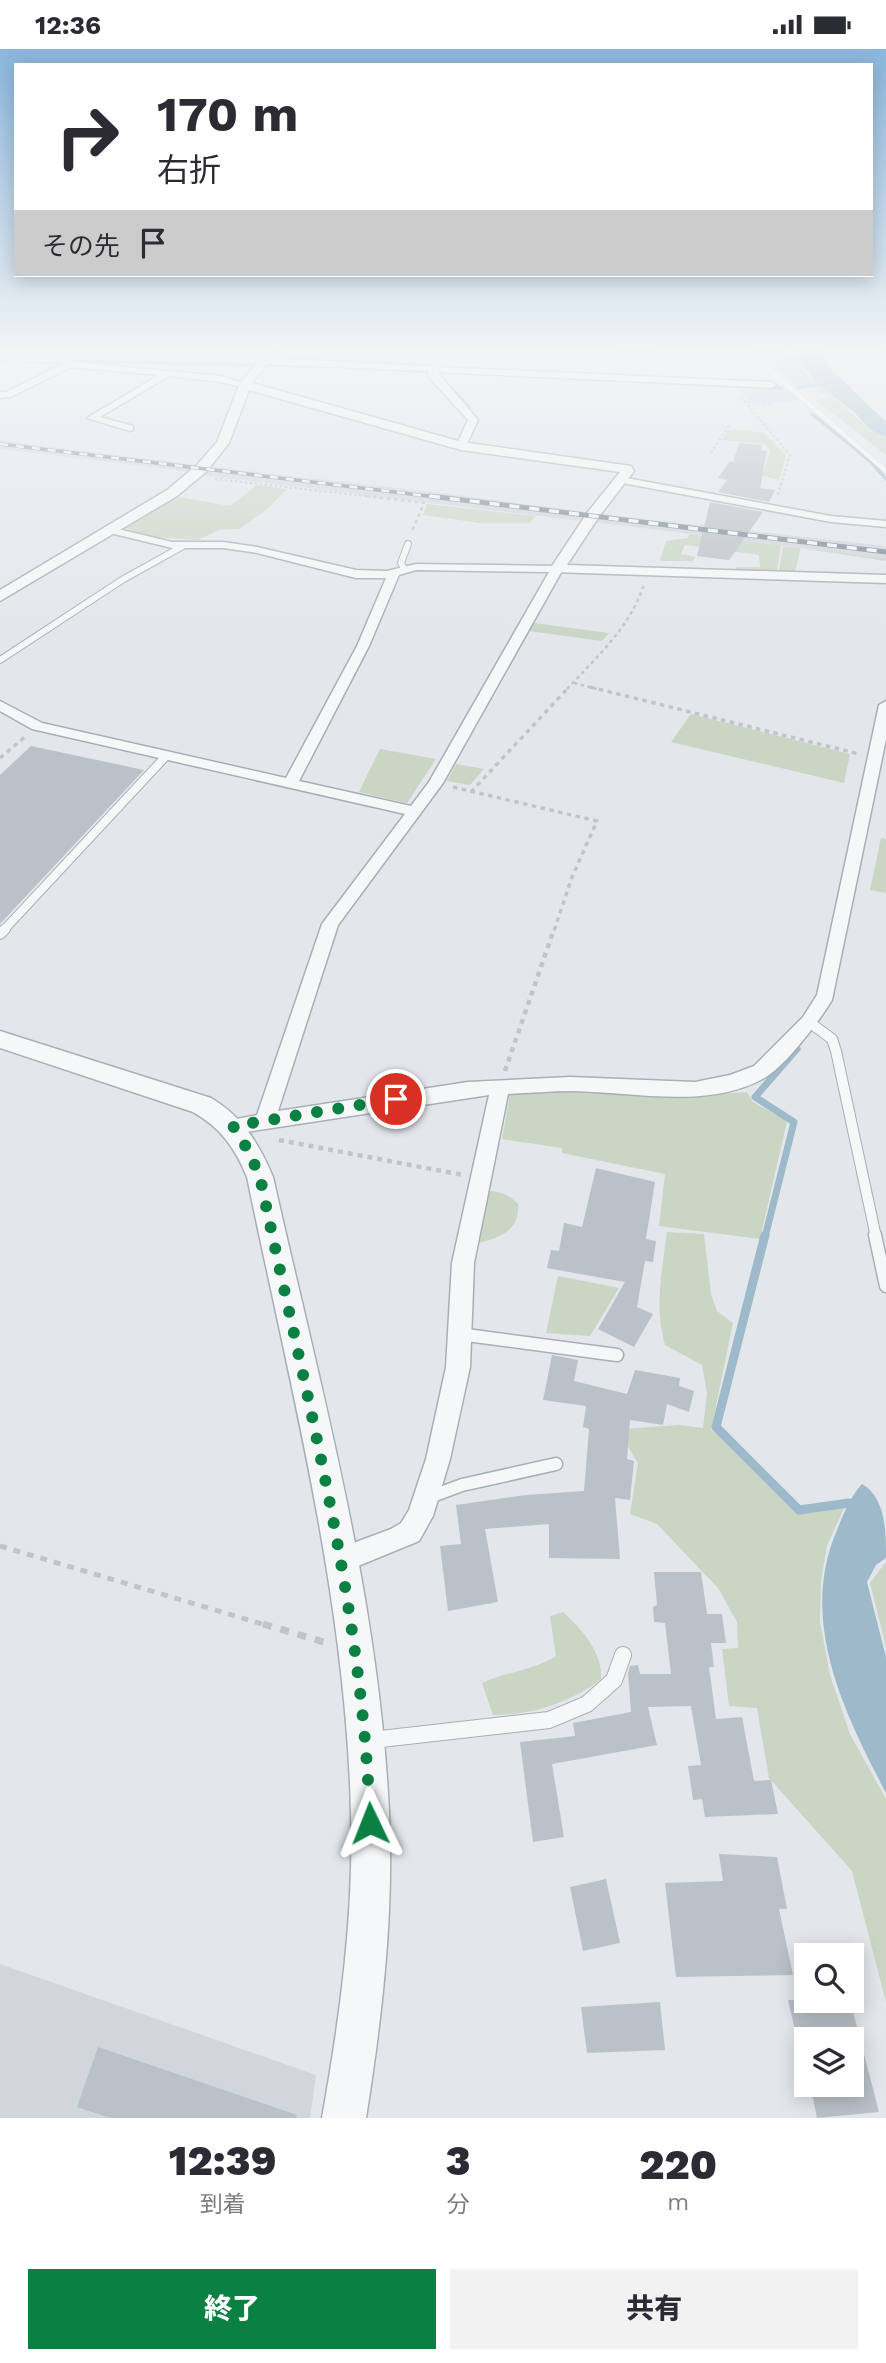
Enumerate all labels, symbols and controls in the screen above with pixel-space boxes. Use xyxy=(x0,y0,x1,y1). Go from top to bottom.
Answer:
text: 12:36 xyxy=(35,10,101,40)
text: 170 m xyxy=(157,85,298,143)
icon: right xyxy=(42,91,133,182)
text: 右折 xyxy=(157,151,221,189)
icon: arrive xyxy=(134,224,172,262)
text: その先 xyxy=(42,231,120,261)
pin xyxy=(366,1069,426,1129)
icon: arrive xyxy=(377,1080,415,1118)
position arrow xyxy=(333,1786,407,1860)
map controls xyxy=(794,1943,864,2097)
button: search xyxy=(794,1943,864,2013)
button: layers xyxy=(794,2027,864,2097)
text: 12:39 xyxy=(169,2136,277,2185)
text: 3 xyxy=(445,2136,470,2185)
text: 220 xyxy=(639,2140,717,2189)
text: m xyxy=(667,2189,689,2216)
text: 到着 xyxy=(200,2191,246,2218)
text: 分 xyxy=(446,2191,469,2218)
button: 終了 xyxy=(28,2269,436,2349)
button: 共有 xyxy=(450,2269,858,2349)

